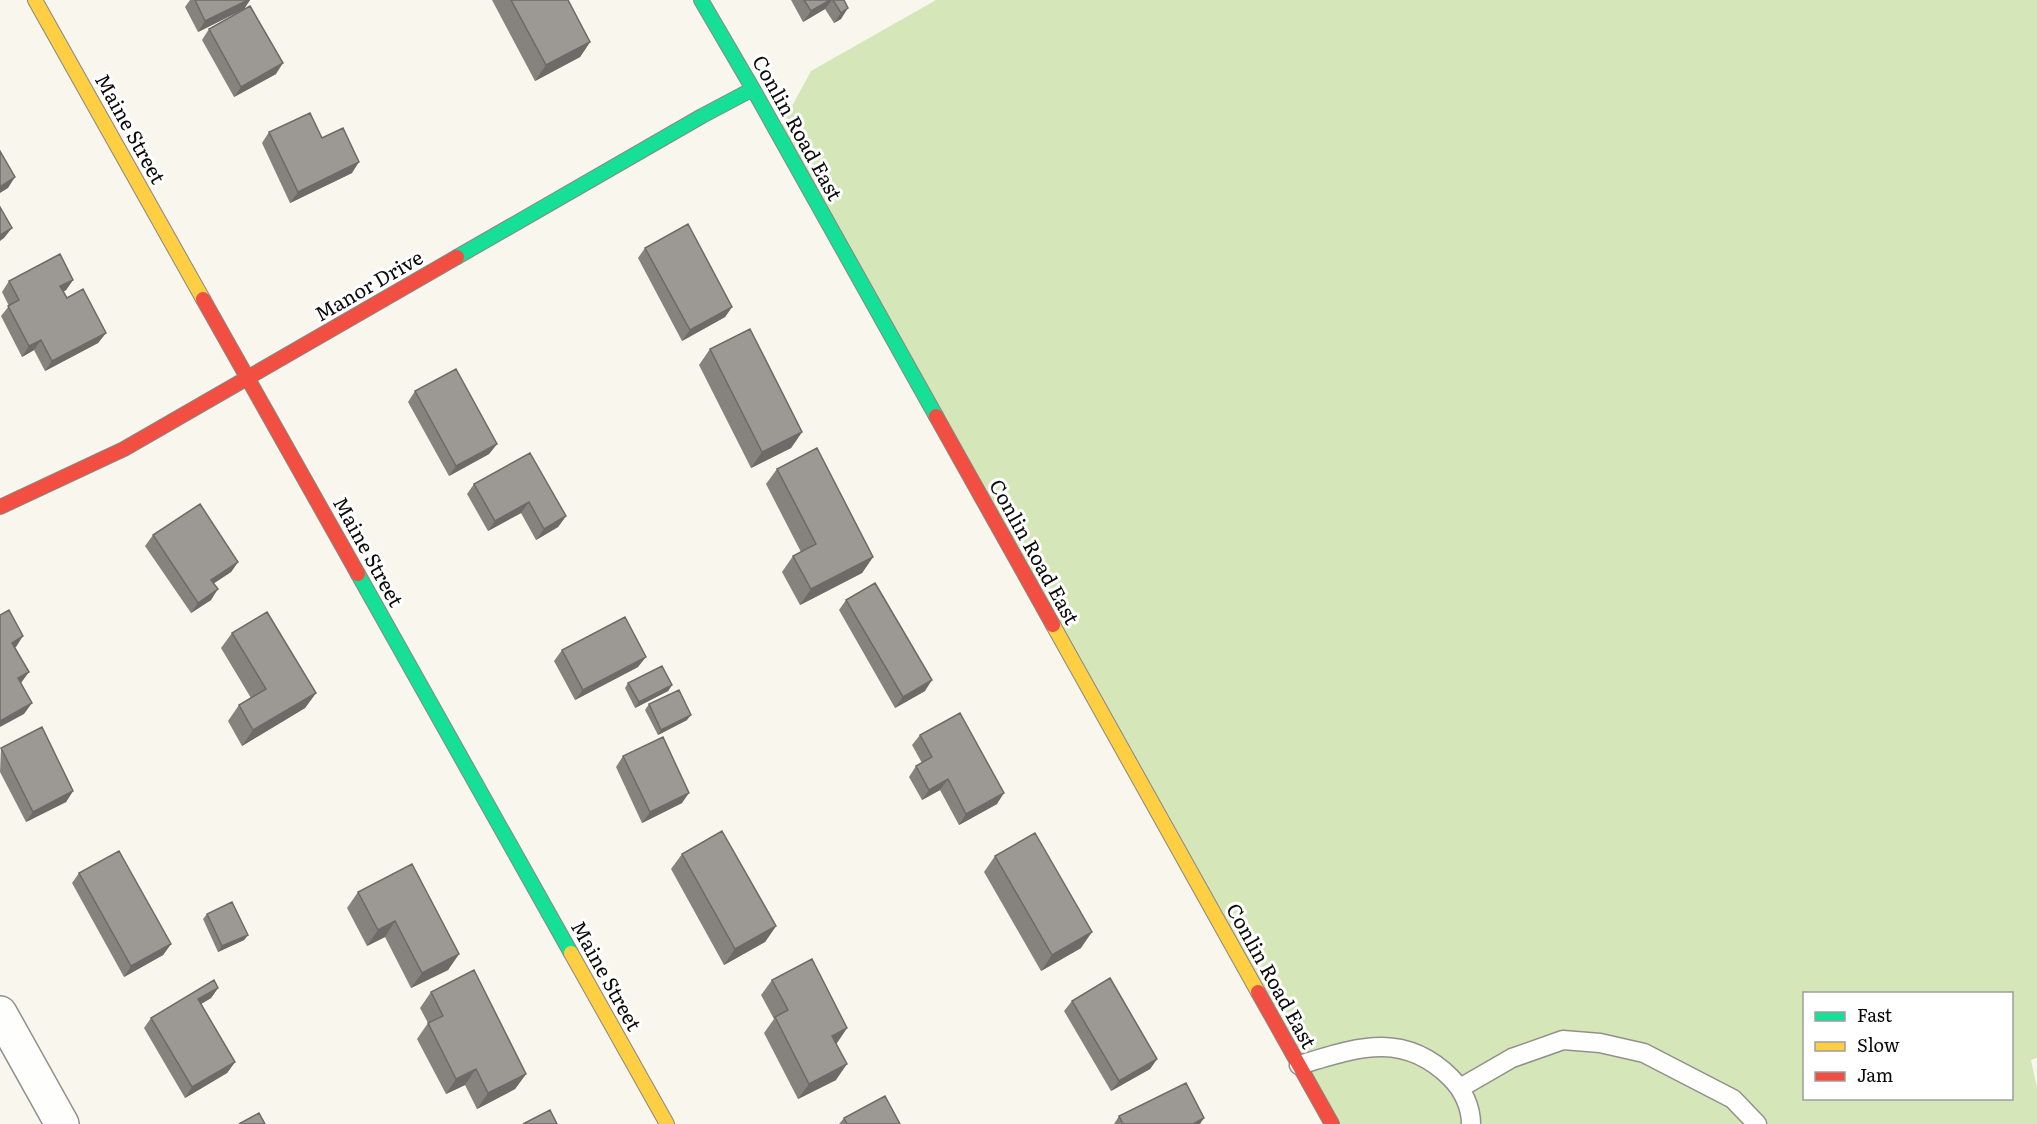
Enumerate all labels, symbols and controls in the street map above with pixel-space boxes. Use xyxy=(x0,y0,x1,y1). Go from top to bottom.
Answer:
street label: Conlin Road East xyxy=(746,49,851,205)
street label: Maine Street xyxy=(89,67,174,189)
street label: Manor Drive xyxy=(308,241,428,327)
street label: Conlin Road East xyxy=(983,473,1088,629)
street label: Maine Street xyxy=(327,490,412,612)
street label: Conlin Road East xyxy=(1220,897,1325,1053)
street label: Maine Street xyxy=(565,914,650,1036)
legend xyxy=(1803,992,2013,1100)
text: Fast xyxy=(1857,1001,1893,1028)
text: Slow xyxy=(1857,1031,1900,1058)
text: Jam xyxy=(1857,1061,1893,1088)

